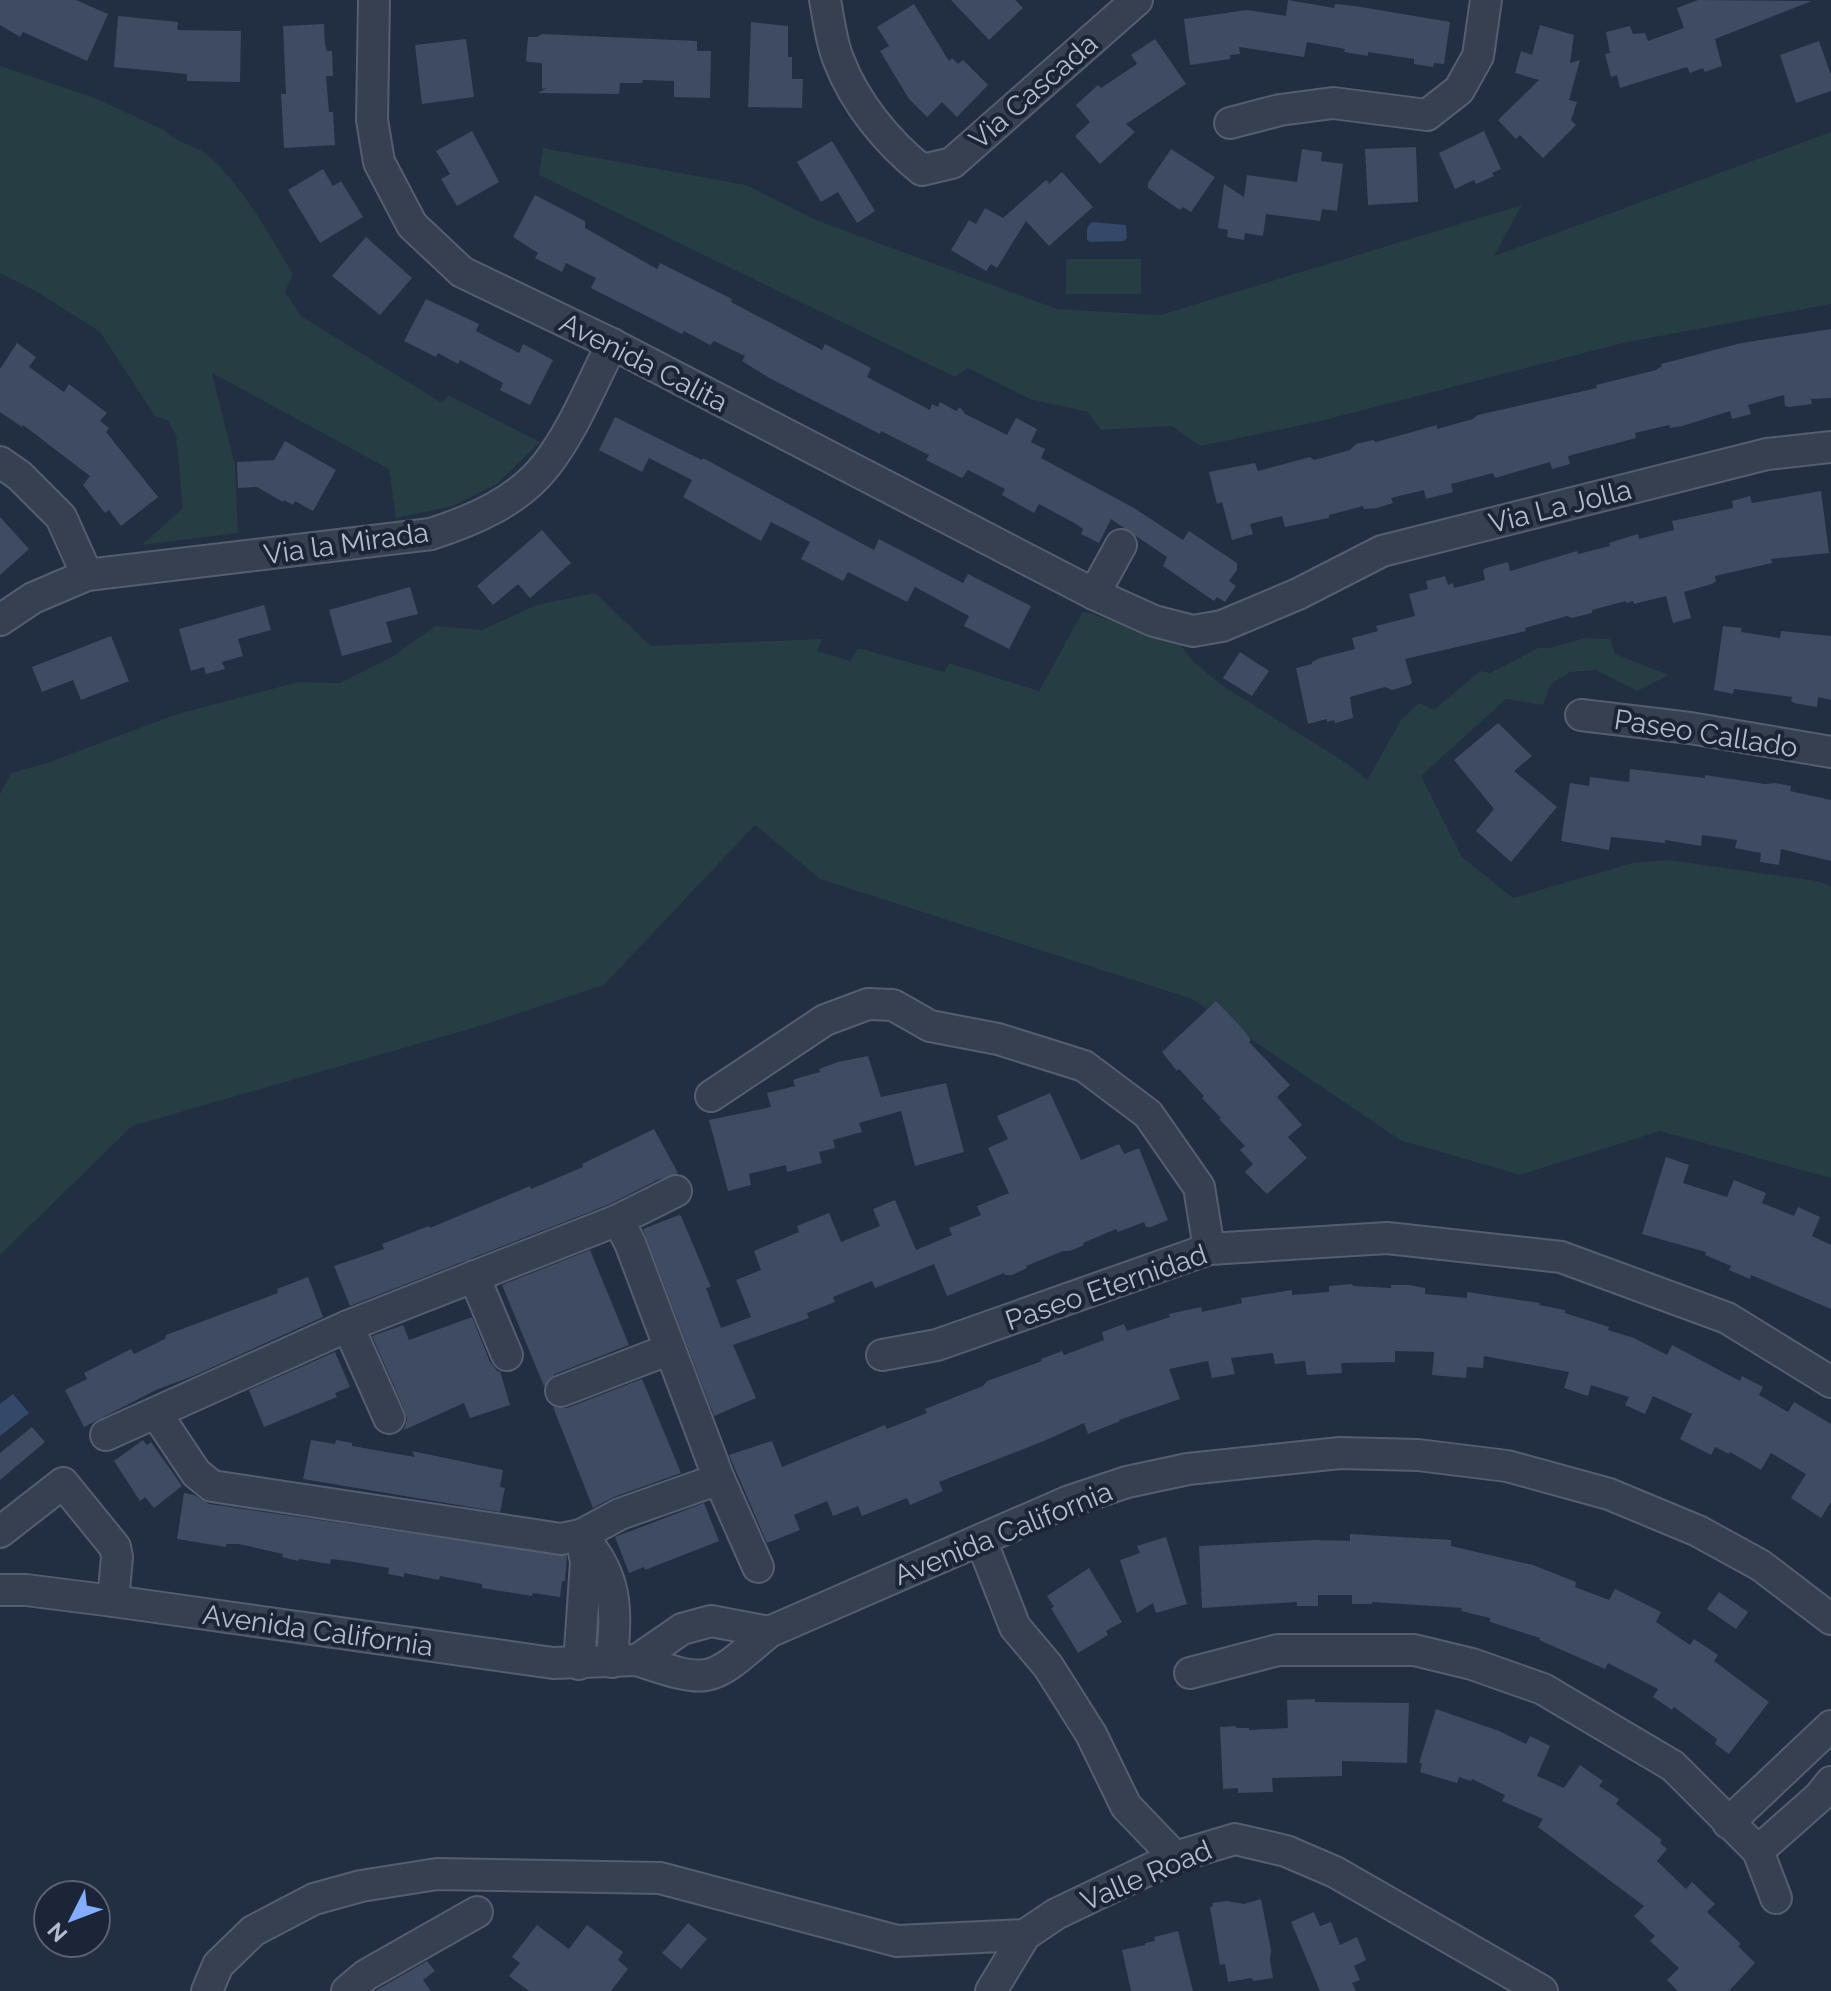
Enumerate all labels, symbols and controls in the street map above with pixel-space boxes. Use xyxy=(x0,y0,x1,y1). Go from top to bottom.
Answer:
street label: Via Cascada xyxy=(963,27,1104,156)
street label: Avenida Calita xyxy=(554,306,733,419)
street label: Via La Jolla xyxy=(1485,473,1635,540)
street label: Via la Mirada xyxy=(262,516,431,571)
street label: Paseo Callado xyxy=(1612,703,1800,764)
street label: Paseo Eternidad xyxy=(1001,1238,1211,1337)
street label: Avenida California xyxy=(889,1475,1117,1592)
street label: Avenida California xyxy=(201,1598,435,1663)
street label: Valle Road xyxy=(1076,1833,1217,1918)
north arrow xyxy=(32,1879,112,1959)
text: N xyxy=(42,1917,72,1947)

